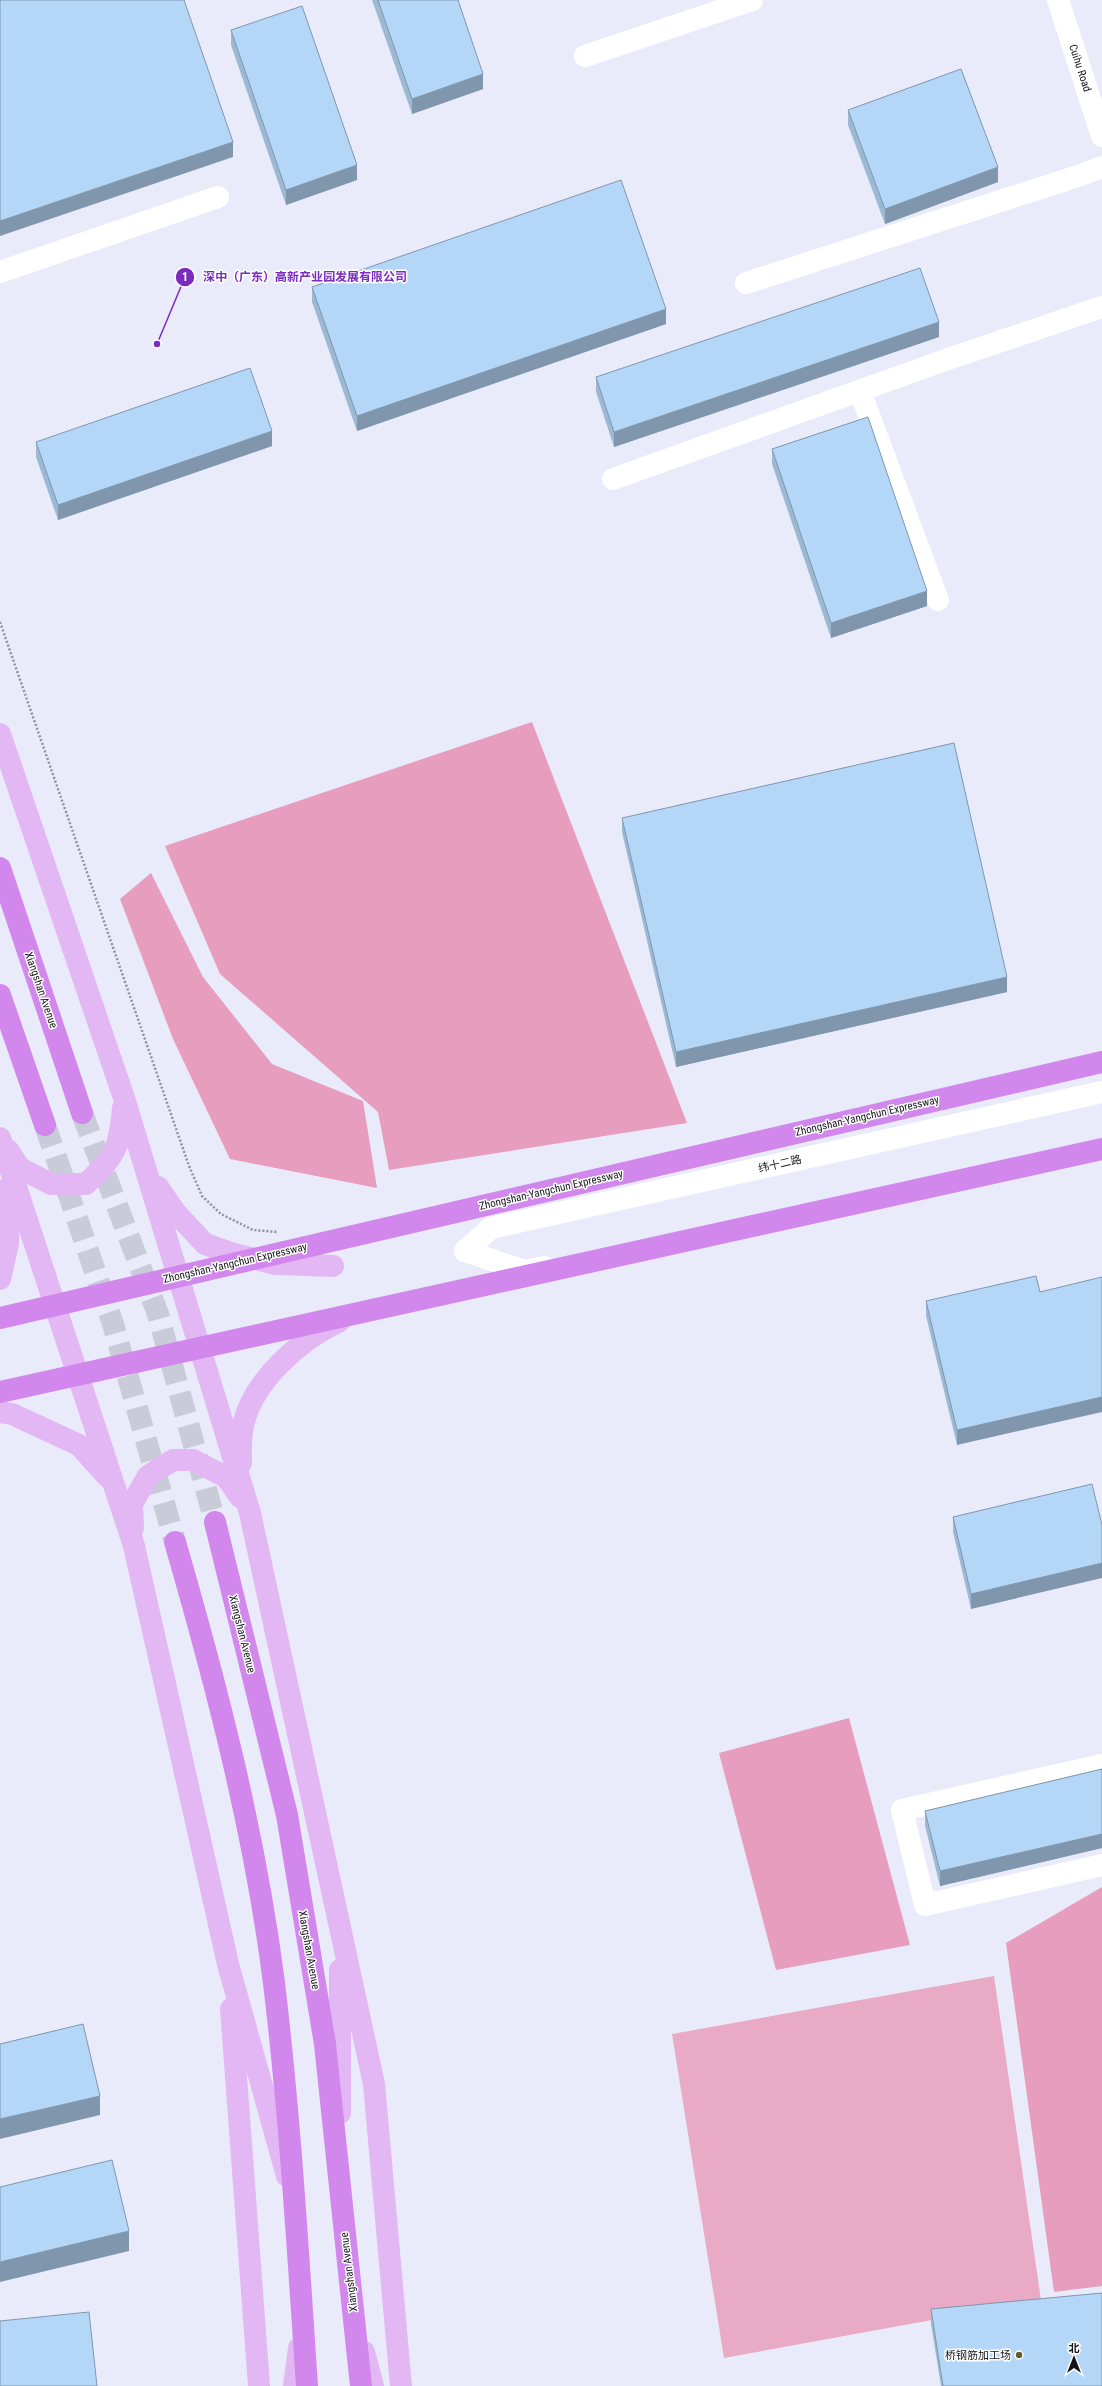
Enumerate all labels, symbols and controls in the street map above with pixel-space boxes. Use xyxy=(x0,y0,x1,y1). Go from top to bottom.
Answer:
street label: Cuihu Road xyxy=(1066,43,1094,93)
callout: 深中（广东）高新产业园发展有限公司 xyxy=(175,265,415,289)
text: 1 xyxy=(182,270,188,284)
text: 深中（广东）高新产业园发展有限公司 xyxy=(203,270,407,284)
street label: Xiangshan Avenue xyxy=(22,950,60,1030)
street label: Zhongshan-Yangchun Expressway xyxy=(794,1093,941,1139)
street label: 纬十二路 xyxy=(757,1153,803,1175)
street label: Zhongshan-Yangchun Expressway xyxy=(478,1167,625,1213)
street label: Zhongshan-Yangchun Expressway xyxy=(162,1240,309,1286)
street label: Xiangshan Avenue xyxy=(226,1594,258,1674)
street label: Xiangshan Avenue xyxy=(296,1910,322,1990)
street label: Xiangshan Avenue xyxy=(338,2232,360,2312)
north arrow xyxy=(1054,2338,1094,2378)
text: 北 xyxy=(1069,2342,1080,2355)
place label: 桥钢筋加工场 xyxy=(945,2349,1011,2362)
marker: 桥钢筋加工场 xyxy=(1014,2350,1024,2360)

